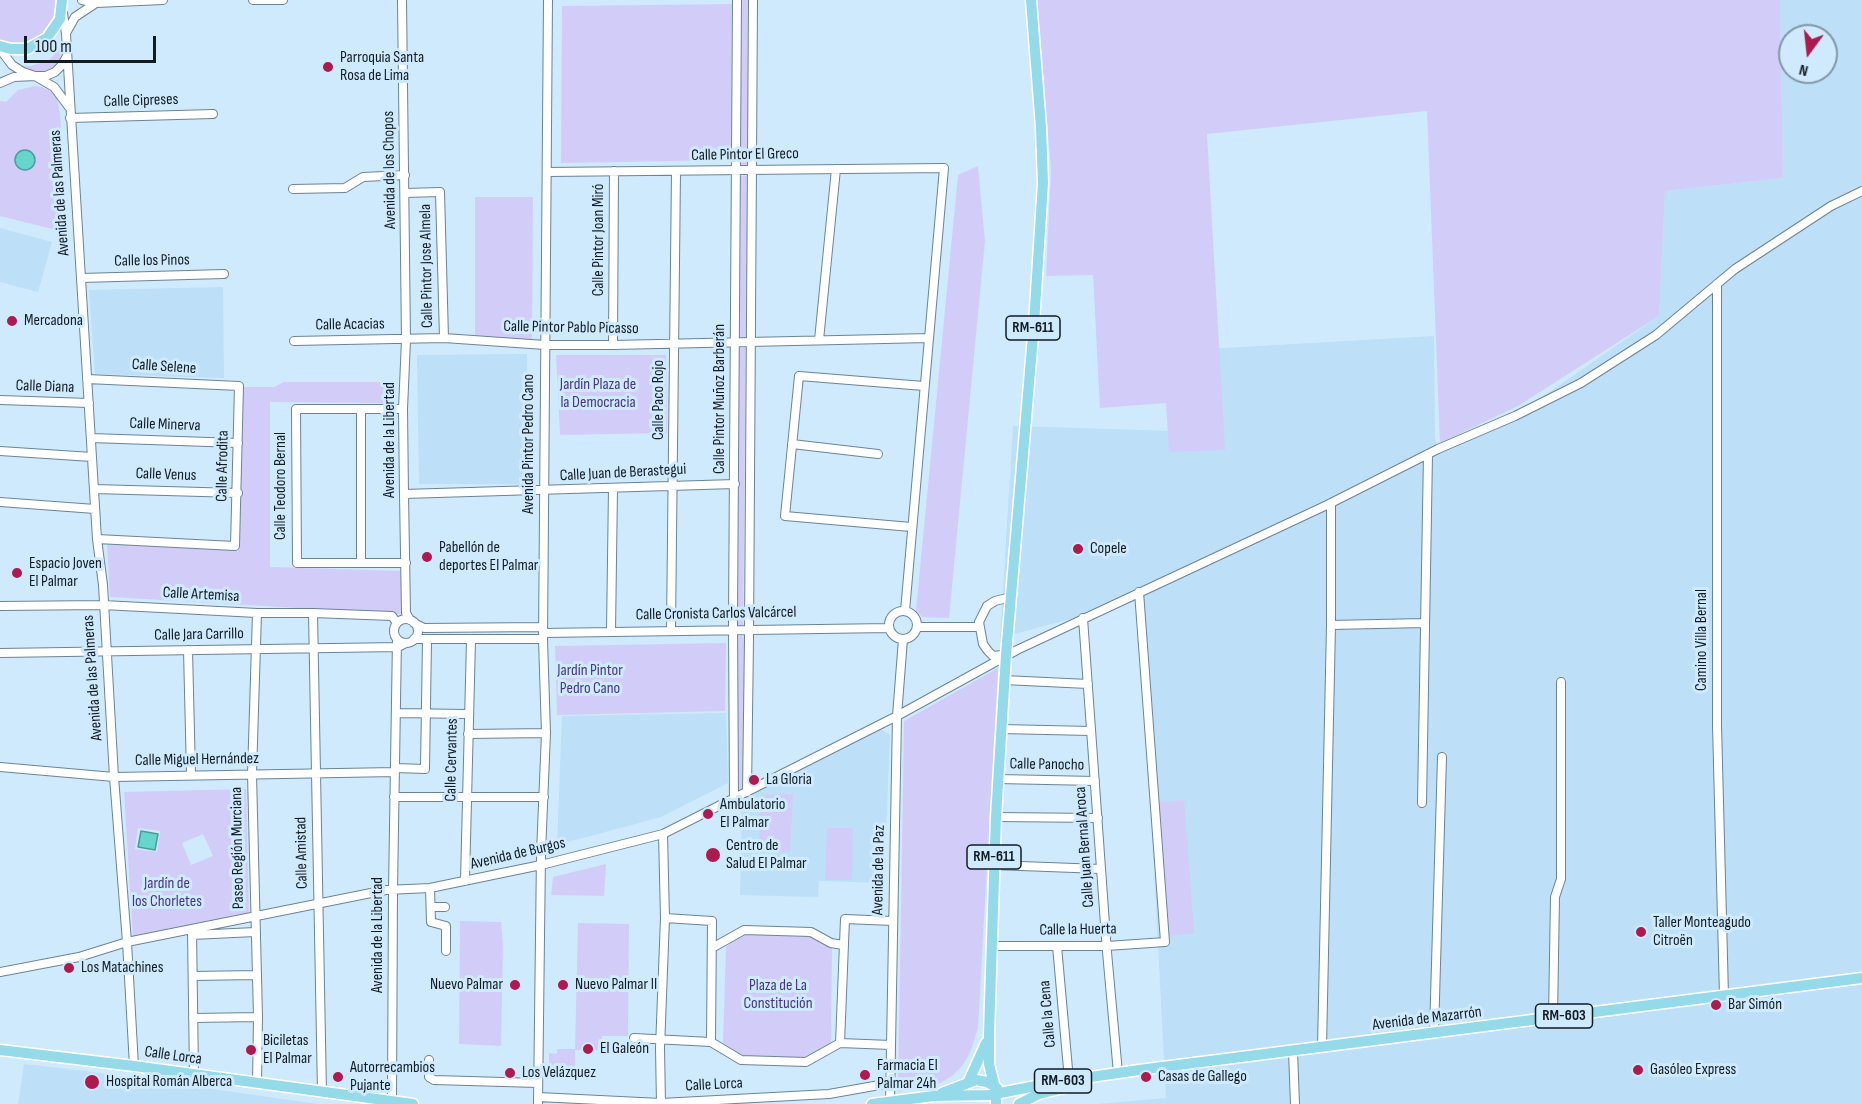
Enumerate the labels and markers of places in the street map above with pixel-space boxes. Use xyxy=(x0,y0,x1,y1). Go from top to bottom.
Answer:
place label: Parroquia Santa Rosa de Lima xyxy=(340,48,424,86)
marker: Parroquia Santa Rosa de Lima xyxy=(321,60,335,74)
place label: Mercadona xyxy=(24,311,83,331)
marker: Mercadona xyxy=(5,314,19,328)
place label: Pabellón de deportes El Palmar xyxy=(439,538,538,576)
place label: Copele xyxy=(1090,539,1127,559)
marker: Copele xyxy=(1071,542,1085,556)
marker: Pabellón de deportes El Palmar xyxy=(420,550,434,564)
place label: Espacio Joven El Palmar xyxy=(29,554,102,592)
marker: Espacio Joven El Palmar xyxy=(10,566,24,580)
place label: La Gloria xyxy=(766,770,812,790)
marker: La Gloria xyxy=(747,773,761,787)
place label: Ambulatorio El Palmar xyxy=(720,795,785,833)
marker: Ambulatorio El Palmar xyxy=(701,807,715,821)
place label: Centro de Salud El Palmar xyxy=(726,836,807,874)
marker: Centro de Salud El Palmar xyxy=(704,846,722,864)
place label: Taller Monteagudo Citroën xyxy=(1653,913,1751,951)
marker: Taller Monteagudo Citroën xyxy=(1634,925,1648,939)
place label: Los Matachines xyxy=(81,958,164,978)
marker: Los Matachines xyxy=(62,961,76,975)
place label: Nuevo Palmar xyxy=(430,975,503,995)
place label: Nuevo Palmar II xyxy=(575,975,657,995)
marker: Nuevo Palmar xyxy=(508,978,522,992)
marker: Nuevo Palmar II xyxy=(556,978,570,992)
place label: Bar Simón xyxy=(1728,995,1782,1015)
marker: Bar Simón xyxy=(1709,998,1723,1012)
place label: Biciletas El Palmar xyxy=(263,1031,312,1069)
place label: El Galeón xyxy=(600,1039,649,1059)
marker: El Galeón xyxy=(581,1042,595,1056)
marker: Biciletas El Palmar xyxy=(244,1043,258,1057)
place label: Farmacia El Palmar 24h xyxy=(877,1056,938,1094)
place label: Autorrecambios Pujante xyxy=(350,1058,435,1096)
place label: Gasóleo Express xyxy=(1650,1060,1736,1080)
place label: Los Velázquez xyxy=(522,1063,596,1083)
marker: Gasóleo Express xyxy=(1631,1063,1645,1077)
marker: Los Velázquez xyxy=(503,1066,517,1080)
place label: Casas de Gallego xyxy=(1158,1067,1247,1087)
marker: Farmacia El Palmar 24h xyxy=(858,1068,872,1082)
marker: Autorrecambios Pujante xyxy=(331,1070,345,1084)
marker: Casas de Gallego xyxy=(1139,1070,1153,1084)
place label: Hospital Román Alberca xyxy=(106,1072,232,1092)
marker: Hospital Román Alberca xyxy=(83,1073,101,1091)

